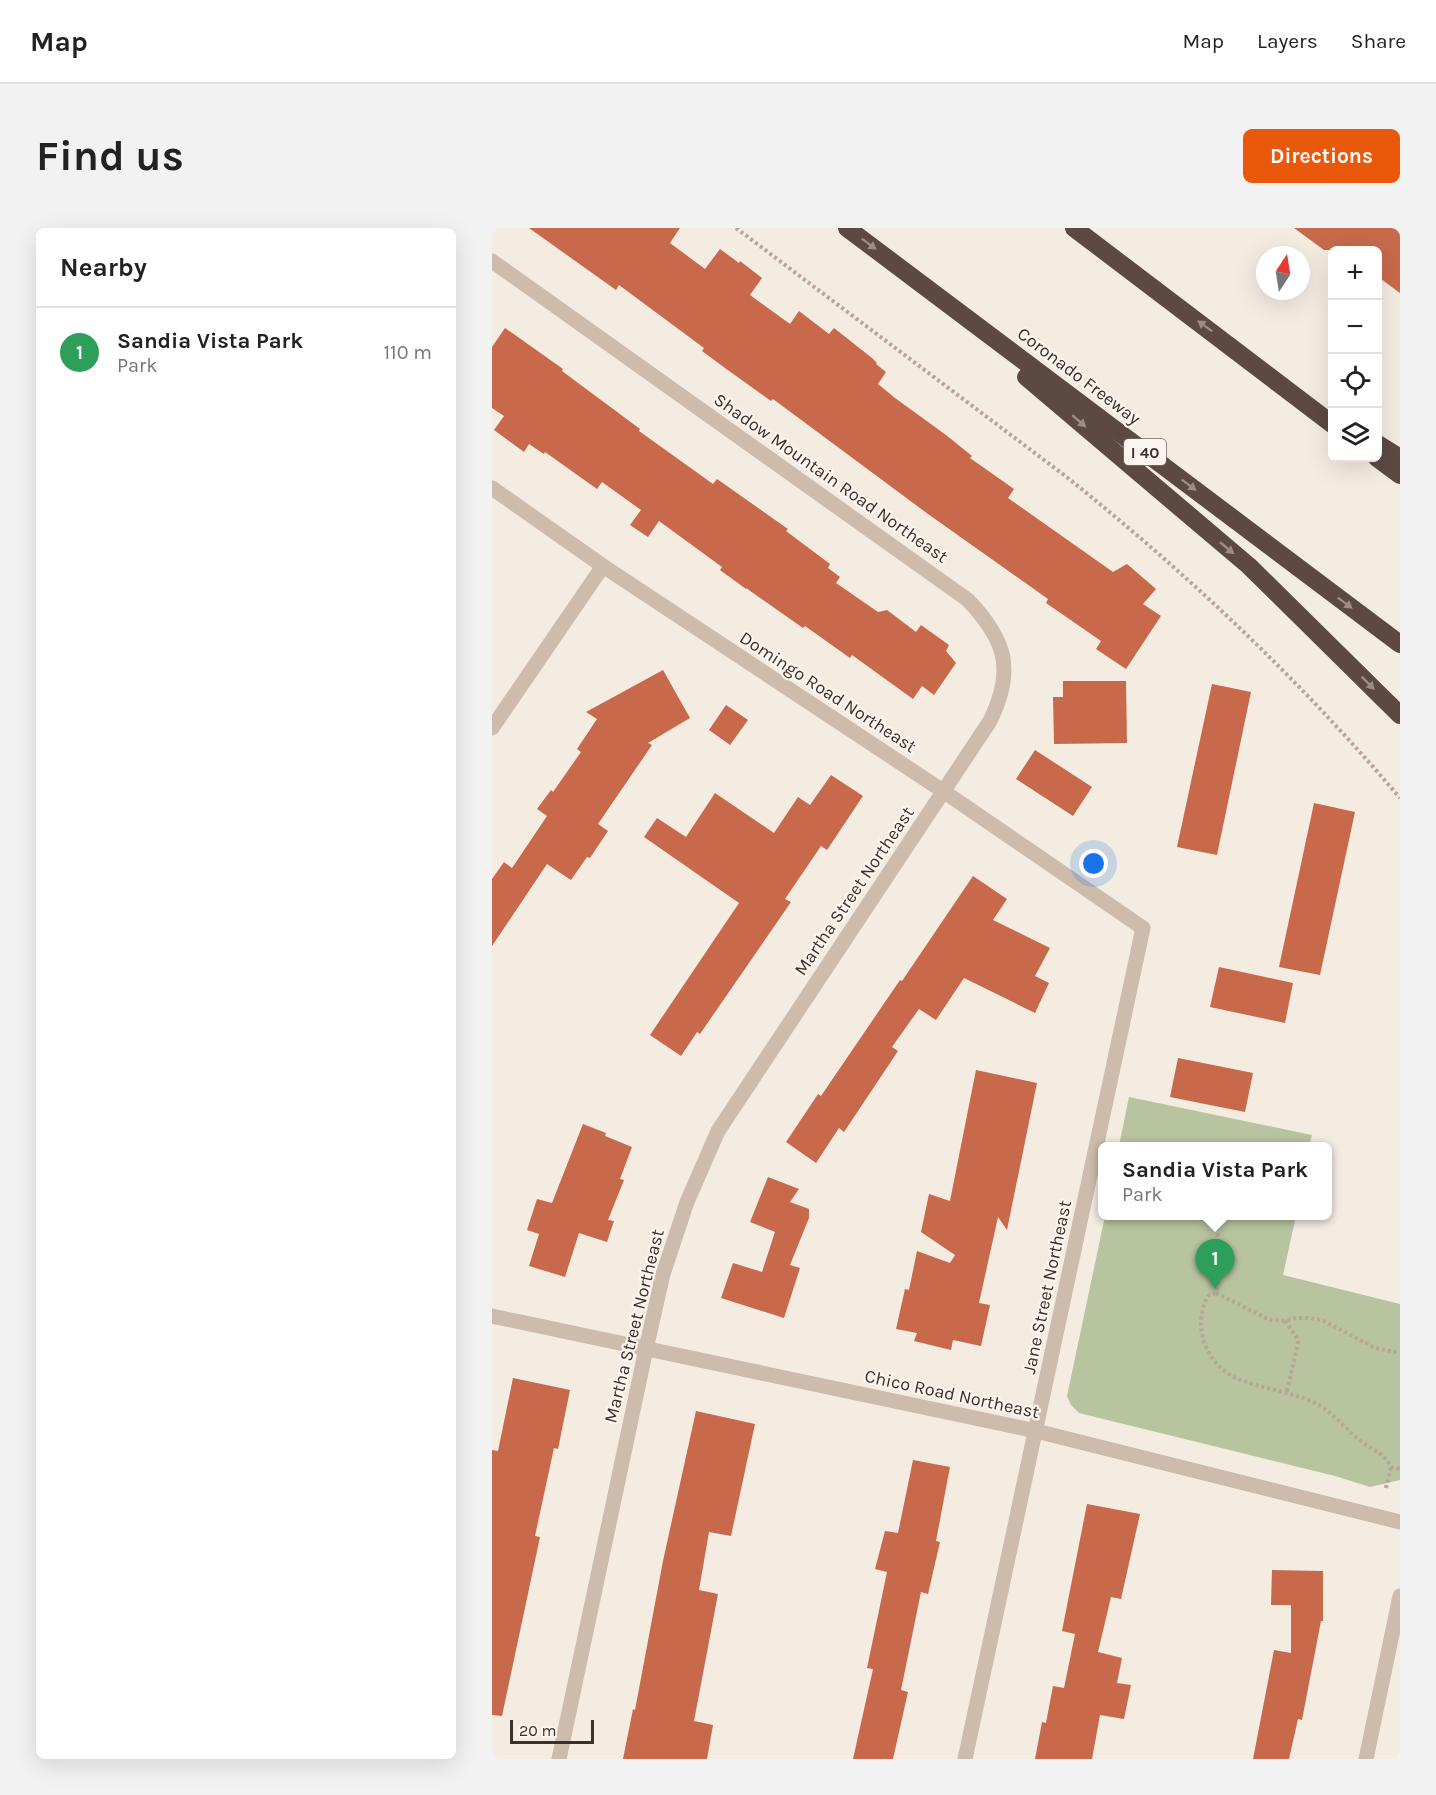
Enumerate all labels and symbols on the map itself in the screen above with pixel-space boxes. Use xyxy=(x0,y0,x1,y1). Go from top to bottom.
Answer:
one-way arrow xyxy=(861,238,876,250)
north arrow xyxy=(1256,246,1310,300)
one-way arrow xyxy=(1197,321,1212,333)
street label: Coronado Freeway xyxy=(1013,323,1145,430)
street label: Shadow Mountain Road Northeast xyxy=(710,388,953,568)
one-way arrow xyxy=(1071,415,1087,428)
road number: I 40 xyxy=(1124,439,1166,465)
one-way arrow xyxy=(1181,479,1197,492)
one-way arrow xyxy=(1219,541,1235,554)
one-way arrow xyxy=(1337,596,1352,608)
street label: Domingo Road Northeast xyxy=(735,627,921,758)
one-way arrow xyxy=(1360,675,1374,689)
street label: Martha Street Northeast xyxy=(789,802,919,980)
your location xyxy=(1079,849,1108,878)
street label: Jane Street Northeast xyxy=(1018,1198,1076,1376)
street label: Martha Street Northeast xyxy=(599,1227,669,1425)
pin: 1 xyxy=(1196,1240,1234,1289)
street label: Chico Road Northeast xyxy=(863,1365,1042,1423)
scale bar xyxy=(510,1717,594,1744)

